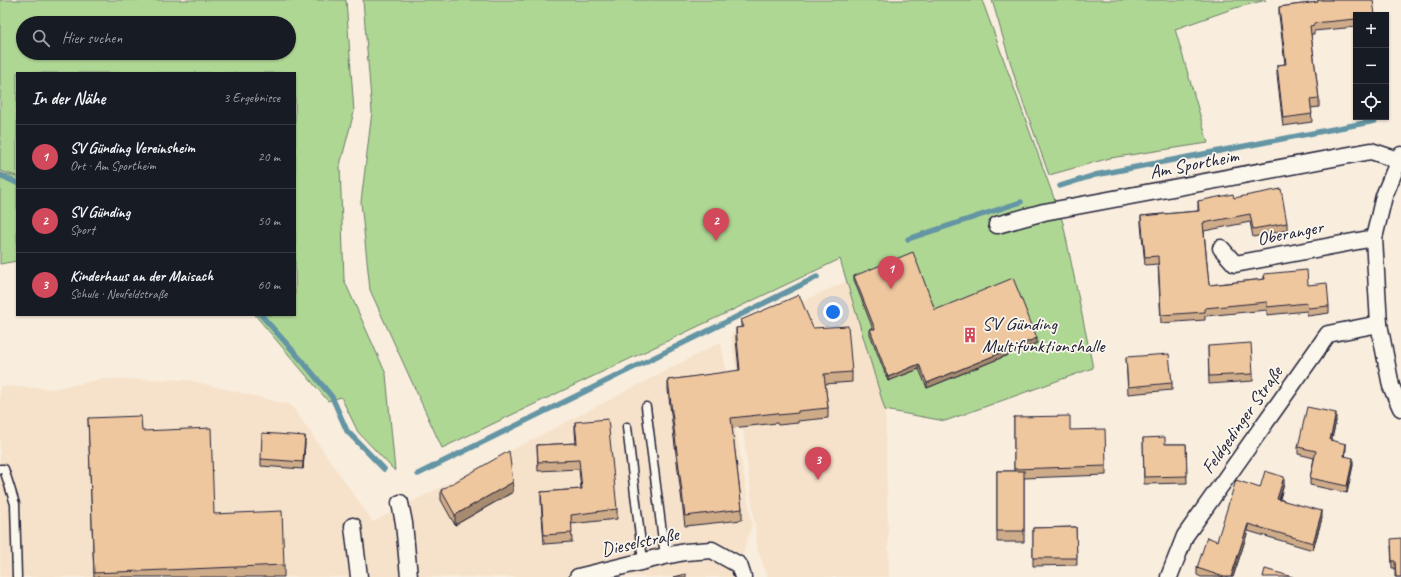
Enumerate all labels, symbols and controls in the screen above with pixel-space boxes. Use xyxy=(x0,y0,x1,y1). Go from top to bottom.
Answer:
map controls xyxy=(1353,12,1389,120)
button: + xyxy=(1353,12,1389,48)
search box xyxy=(16,16,296,60)
icon: search xyxy=(30,27,52,49)
text: Hier suchen xyxy=(62,29,122,48)
button: − xyxy=(1353,48,1389,84)
button: locate xyxy=(1353,84,1389,120)
text: In der Nähe xyxy=(32,88,105,109)
text: 3 Ergebnisse xyxy=(224,90,280,106)
text: SV Günding Vereinsheim xyxy=(70,139,195,158)
street label: Am Sportheim xyxy=(1148,143,1242,184)
text: 1 xyxy=(42,149,48,165)
text: 20 m xyxy=(258,149,280,165)
text: Ort · Am Sportheim xyxy=(70,158,156,174)
text: SV Günding xyxy=(70,203,130,222)
pin: 2 xyxy=(703,208,729,241)
text: 2 xyxy=(42,213,48,229)
text: 50 m xyxy=(258,213,280,229)
street label: Oberanger xyxy=(1255,215,1326,251)
text: Sport xyxy=(70,222,95,238)
pin: 1 xyxy=(878,256,904,289)
text: Kinderhaus an der Maisach xyxy=(70,267,213,286)
text: 3 xyxy=(42,277,48,293)
text: 60 m xyxy=(258,277,280,293)
text: Schule · Neufeldstraße xyxy=(70,286,167,302)
your location xyxy=(823,302,843,322)
place label: SV Günding Multifunktionshalle xyxy=(982,312,1106,358)
building icon: SV Günding Multifunktionshalle xyxy=(961,326,979,344)
street label: Feldgedinger Straße xyxy=(1196,360,1289,478)
pin: 3 xyxy=(805,447,831,480)
street label: Dieselstraße xyxy=(599,522,683,562)

